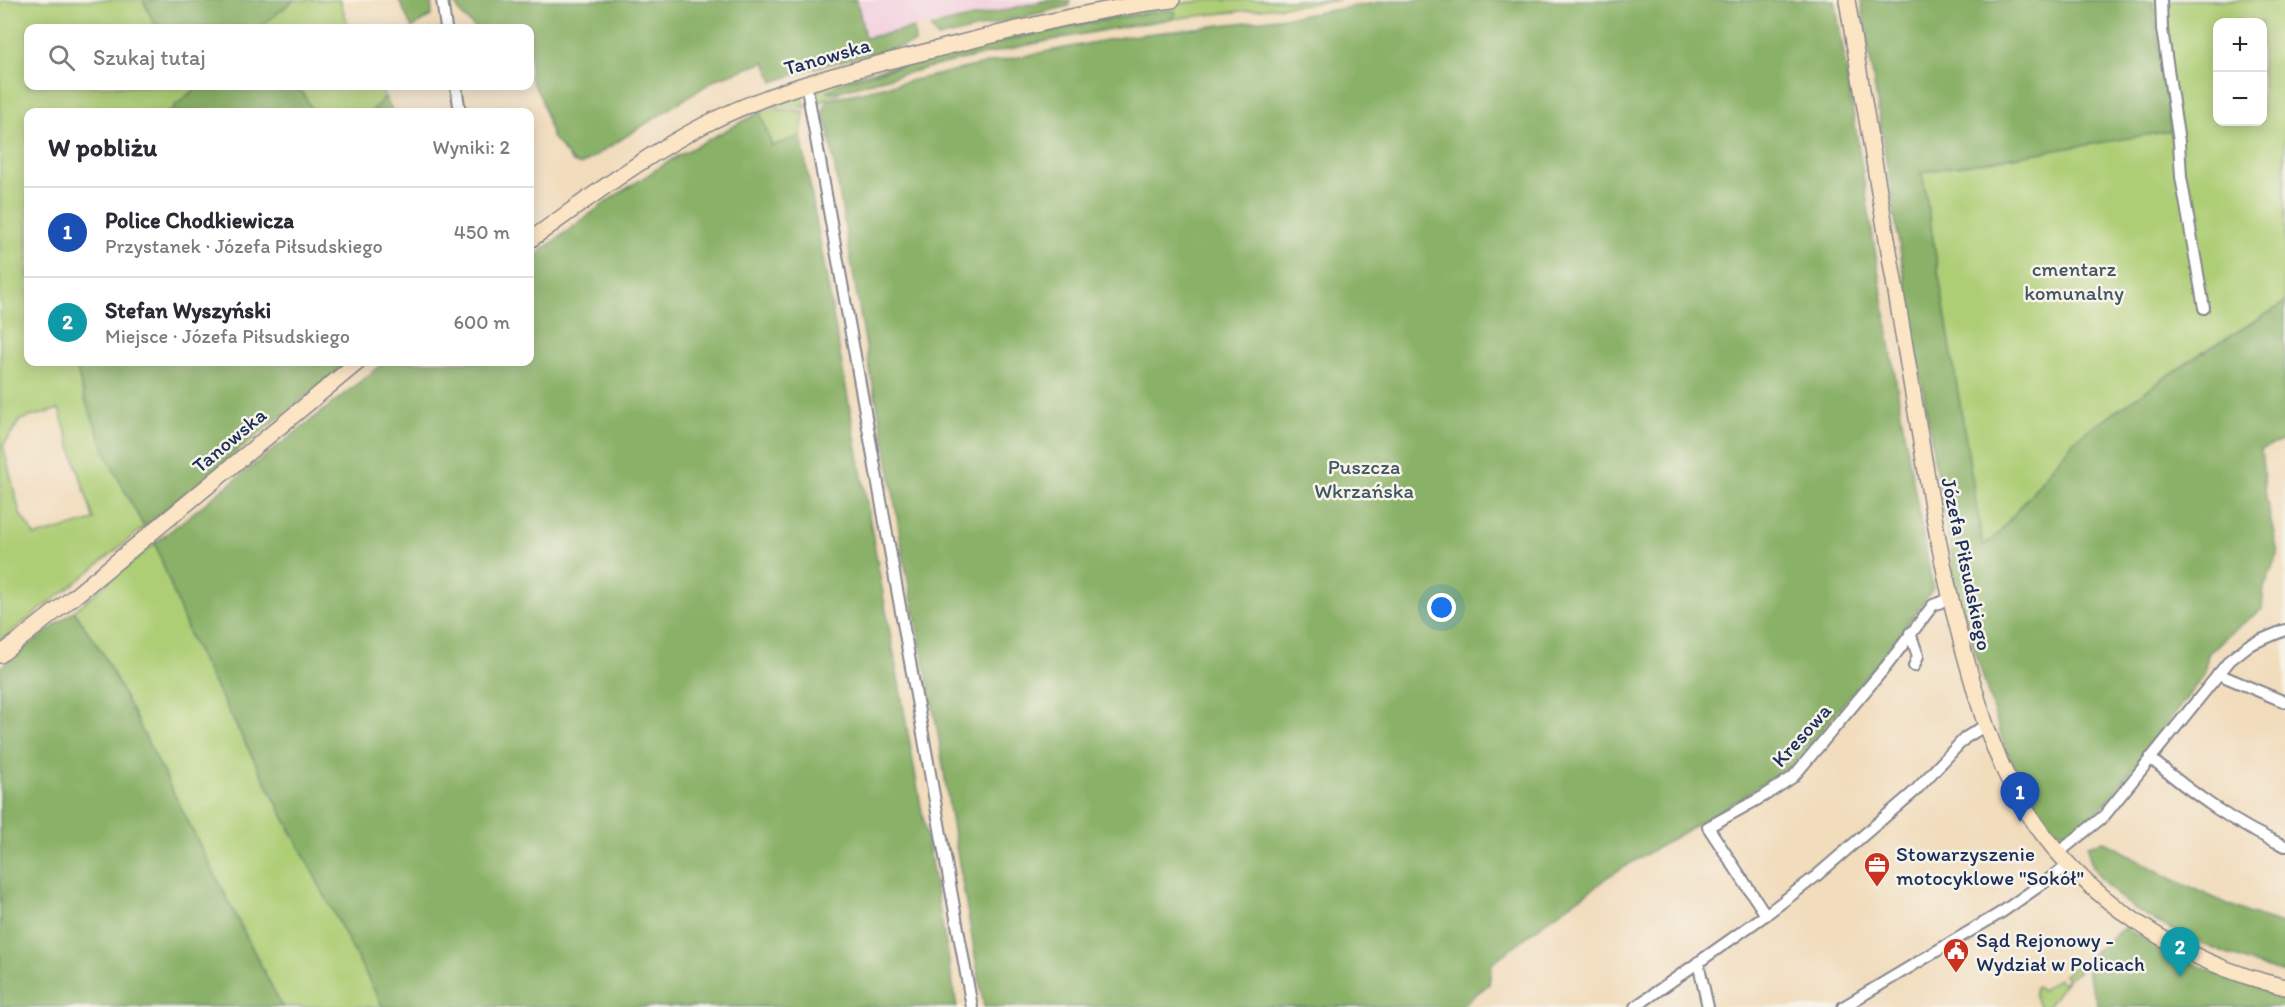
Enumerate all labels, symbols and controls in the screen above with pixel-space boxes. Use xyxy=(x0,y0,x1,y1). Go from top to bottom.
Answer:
map controls xyxy=(2213,18,2267,126)
button: + xyxy=(2213,18,2267,72)
search box xyxy=(24,24,534,90)
street label: Tanowska xyxy=(781,32,873,80)
icon: search xyxy=(45,41,78,74)
text: Szukaj tutaj xyxy=(93,44,206,71)
button: − xyxy=(2213,72,2267,126)
text: W pobliżu xyxy=(48,131,157,163)
text: Wyniki: 2 xyxy=(433,135,510,159)
text: Police Chodkiewicza xyxy=(105,207,294,234)
text: 1 xyxy=(63,220,72,244)
text: 450 m xyxy=(454,220,510,244)
text: Przystanek · Józefa Piłsudskiego xyxy=(105,234,383,258)
park label: cmentarz komunalny xyxy=(2024,256,2124,305)
text: Stefan Wyszyński xyxy=(105,297,271,324)
text: 2 xyxy=(62,310,73,334)
text: 600 m xyxy=(453,310,510,334)
text: Miejsce · Józefa Piłsudskiego xyxy=(105,324,350,348)
street label: Tanowska xyxy=(187,402,271,478)
park label: Puszcza Wkrzańska xyxy=(1314,454,1414,503)
street label: Józefa Piłsudskiego xyxy=(1936,475,1998,653)
your location xyxy=(1427,593,1456,622)
street label: Kresowa xyxy=(1766,698,1836,772)
pin: 1 xyxy=(2000,772,2040,822)
place label: Stowarzyszenie motocyklowe "Sokół" xyxy=(1896,841,2084,890)
office icon: Stowarzyszenie motocyklowe "Sokół" xyxy=(1862,850,1892,888)
place label: Sąd Rejonowy - Wydział w Policach xyxy=(1976,927,2145,976)
pin: 2 xyxy=(2160,928,2200,977)
public building icon: Sąd Rejonowy - Wydział w Policach xyxy=(1941,936,1971,974)

